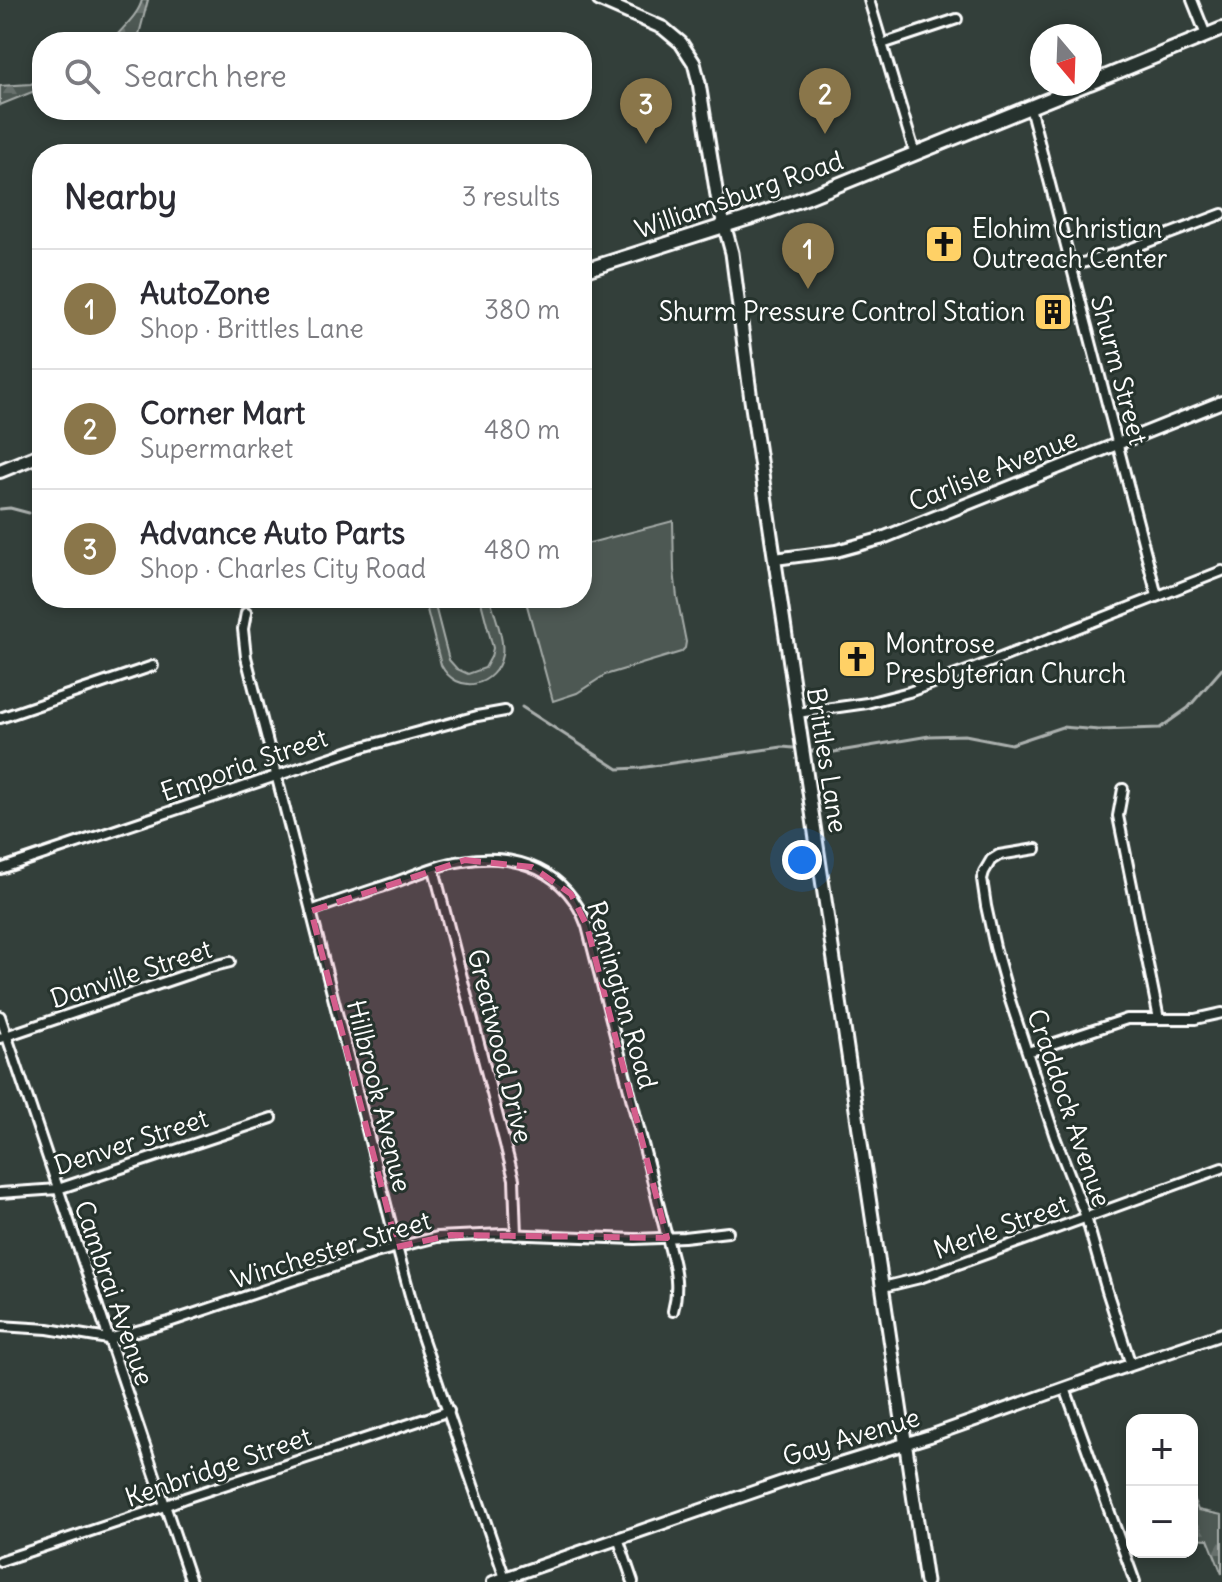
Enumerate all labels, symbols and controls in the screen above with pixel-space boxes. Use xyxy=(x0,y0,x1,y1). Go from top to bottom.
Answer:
north arrow xyxy=(1030,24,1102,96)
search box xyxy=(32,32,592,120)
icon: search xyxy=(60,54,104,98)
text: Search here xyxy=(124,57,287,95)
pin: 2 xyxy=(799,68,851,134)
pin: 3 xyxy=(620,78,672,144)
street label: Williamsburg Road xyxy=(630,143,847,246)
text: Nearby xyxy=(64,175,177,218)
text: 3 results xyxy=(462,180,560,213)
place label: Elohim Christian Outreach Center xyxy=(972,212,1168,275)
pin: 1 xyxy=(782,223,834,289)
church icon: Elohim Christian Outreach Center xyxy=(923,223,965,265)
text: AutoZone xyxy=(140,274,270,312)
building icon: Shurm Pressure Control Station xyxy=(1032,291,1074,333)
street label: Shurm Street xyxy=(1084,291,1155,449)
text: 1 xyxy=(85,293,95,326)
text: 380 m xyxy=(484,293,560,326)
place label: Shurm Pressure Control Station xyxy=(659,295,1025,328)
text: Shop · Brittles Lane xyxy=(140,312,364,345)
text: Corner Mart xyxy=(140,394,305,432)
text: 2 xyxy=(83,413,97,446)
text: 480 m xyxy=(484,413,560,446)
street label: Carlisle Avenue xyxy=(904,421,1082,518)
text: Supermarket xyxy=(140,432,293,465)
text: Advance Auto Parts xyxy=(140,514,405,552)
text: 3 xyxy=(83,533,97,566)
text: 480 m xyxy=(484,533,560,566)
text: Shop · Charles City Road xyxy=(140,552,426,585)
place label: Montrose Presbyterian Church xyxy=(885,627,1126,690)
church icon: Montrose Presbyterian Church xyxy=(836,638,878,680)
street label: Brittles Lane xyxy=(800,685,855,835)
street label: Emporia Street xyxy=(156,720,332,808)
your location xyxy=(782,840,822,880)
street label: Remington Road xyxy=(580,897,665,1093)
street label: Danville Street xyxy=(46,932,216,1015)
street label: Greatwood Drive xyxy=(460,945,541,1146)
street label: Hillbrook Avenue xyxy=(340,996,419,1195)
street label: Craddock Avenue xyxy=(1020,1005,1119,1211)
street label: Denver Street xyxy=(50,1101,212,1182)
street label: Merle Street xyxy=(929,1187,1073,1266)
street label: Cambrai Avenue xyxy=(67,1196,162,1390)
street label: Winchester Street xyxy=(227,1203,435,1296)
street label: Gay Avenue xyxy=(778,1400,923,1473)
map controls xyxy=(1126,1414,1198,1558)
button: + xyxy=(1126,1414,1198,1486)
street label: Kenbridge Street xyxy=(120,1419,315,1514)
button: − xyxy=(1126,1486,1198,1558)

